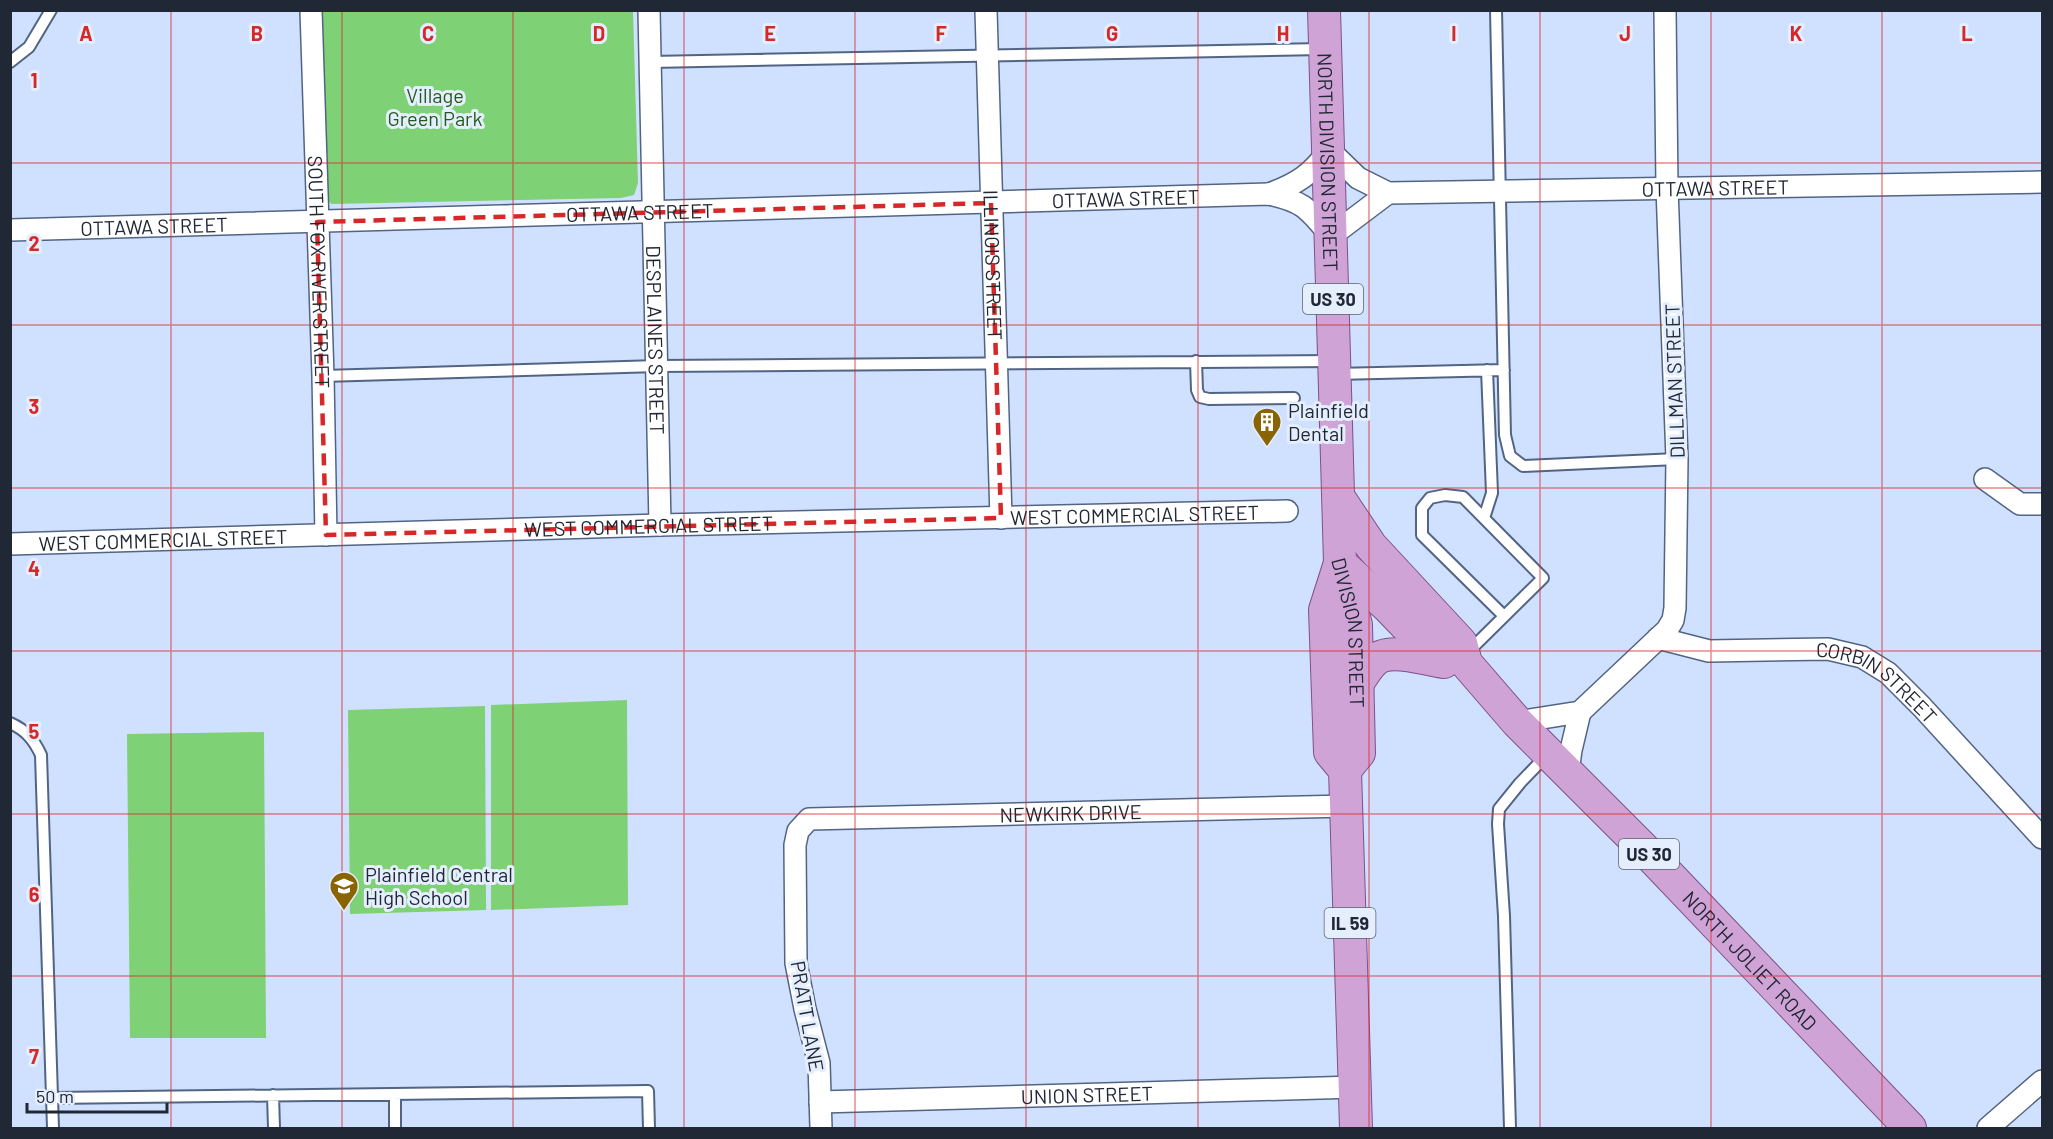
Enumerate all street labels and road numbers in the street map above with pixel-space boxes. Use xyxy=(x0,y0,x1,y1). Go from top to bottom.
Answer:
street label: NORTH DIVISION STREET xyxy=(1313,52,1344,272)
street label: SOUTH FOX RIVER STREET xyxy=(304,155,335,388)
street label: OTTAWA STREET xyxy=(1641,174,1789,201)
street label: OTTAWA STREET xyxy=(1051,184,1200,212)
street label: ILLINOIS STREET xyxy=(979,189,1008,340)
street label: OTTAWA STREET xyxy=(566,198,714,226)
street label: OTTAWA STREET xyxy=(80,212,228,240)
street label: DESPLAINES STREET xyxy=(642,245,670,435)
road number: US 30 xyxy=(1303,284,1363,314)
street label: DILLMAN STREET xyxy=(1659,303,1689,459)
street label: WEST COMMERCIAL STREET xyxy=(1010,500,1259,529)
street label: WEST COMMERCIAL STREET xyxy=(524,510,773,541)
street label: WEST COMMERCIAL STREET xyxy=(38,524,288,555)
street label: DIVISION STREET xyxy=(1327,555,1370,708)
street label: CORBIN STREET xyxy=(1816,637,1942,728)
street label: NEWKIRK DRIVE xyxy=(999,799,1142,826)
road number: US 30 xyxy=(1619,839,1679,869)
street label: NORTH JOLIET ROAD xyxy=(1678,886,1822,1035)
road number: IL 59 xyxy=(1324,908,1376,938)
street label: PRATT LANE xyxy=(786,959,830,1073)
street label: UNION STREET xyxy=(1020,1081,1153,1108)

